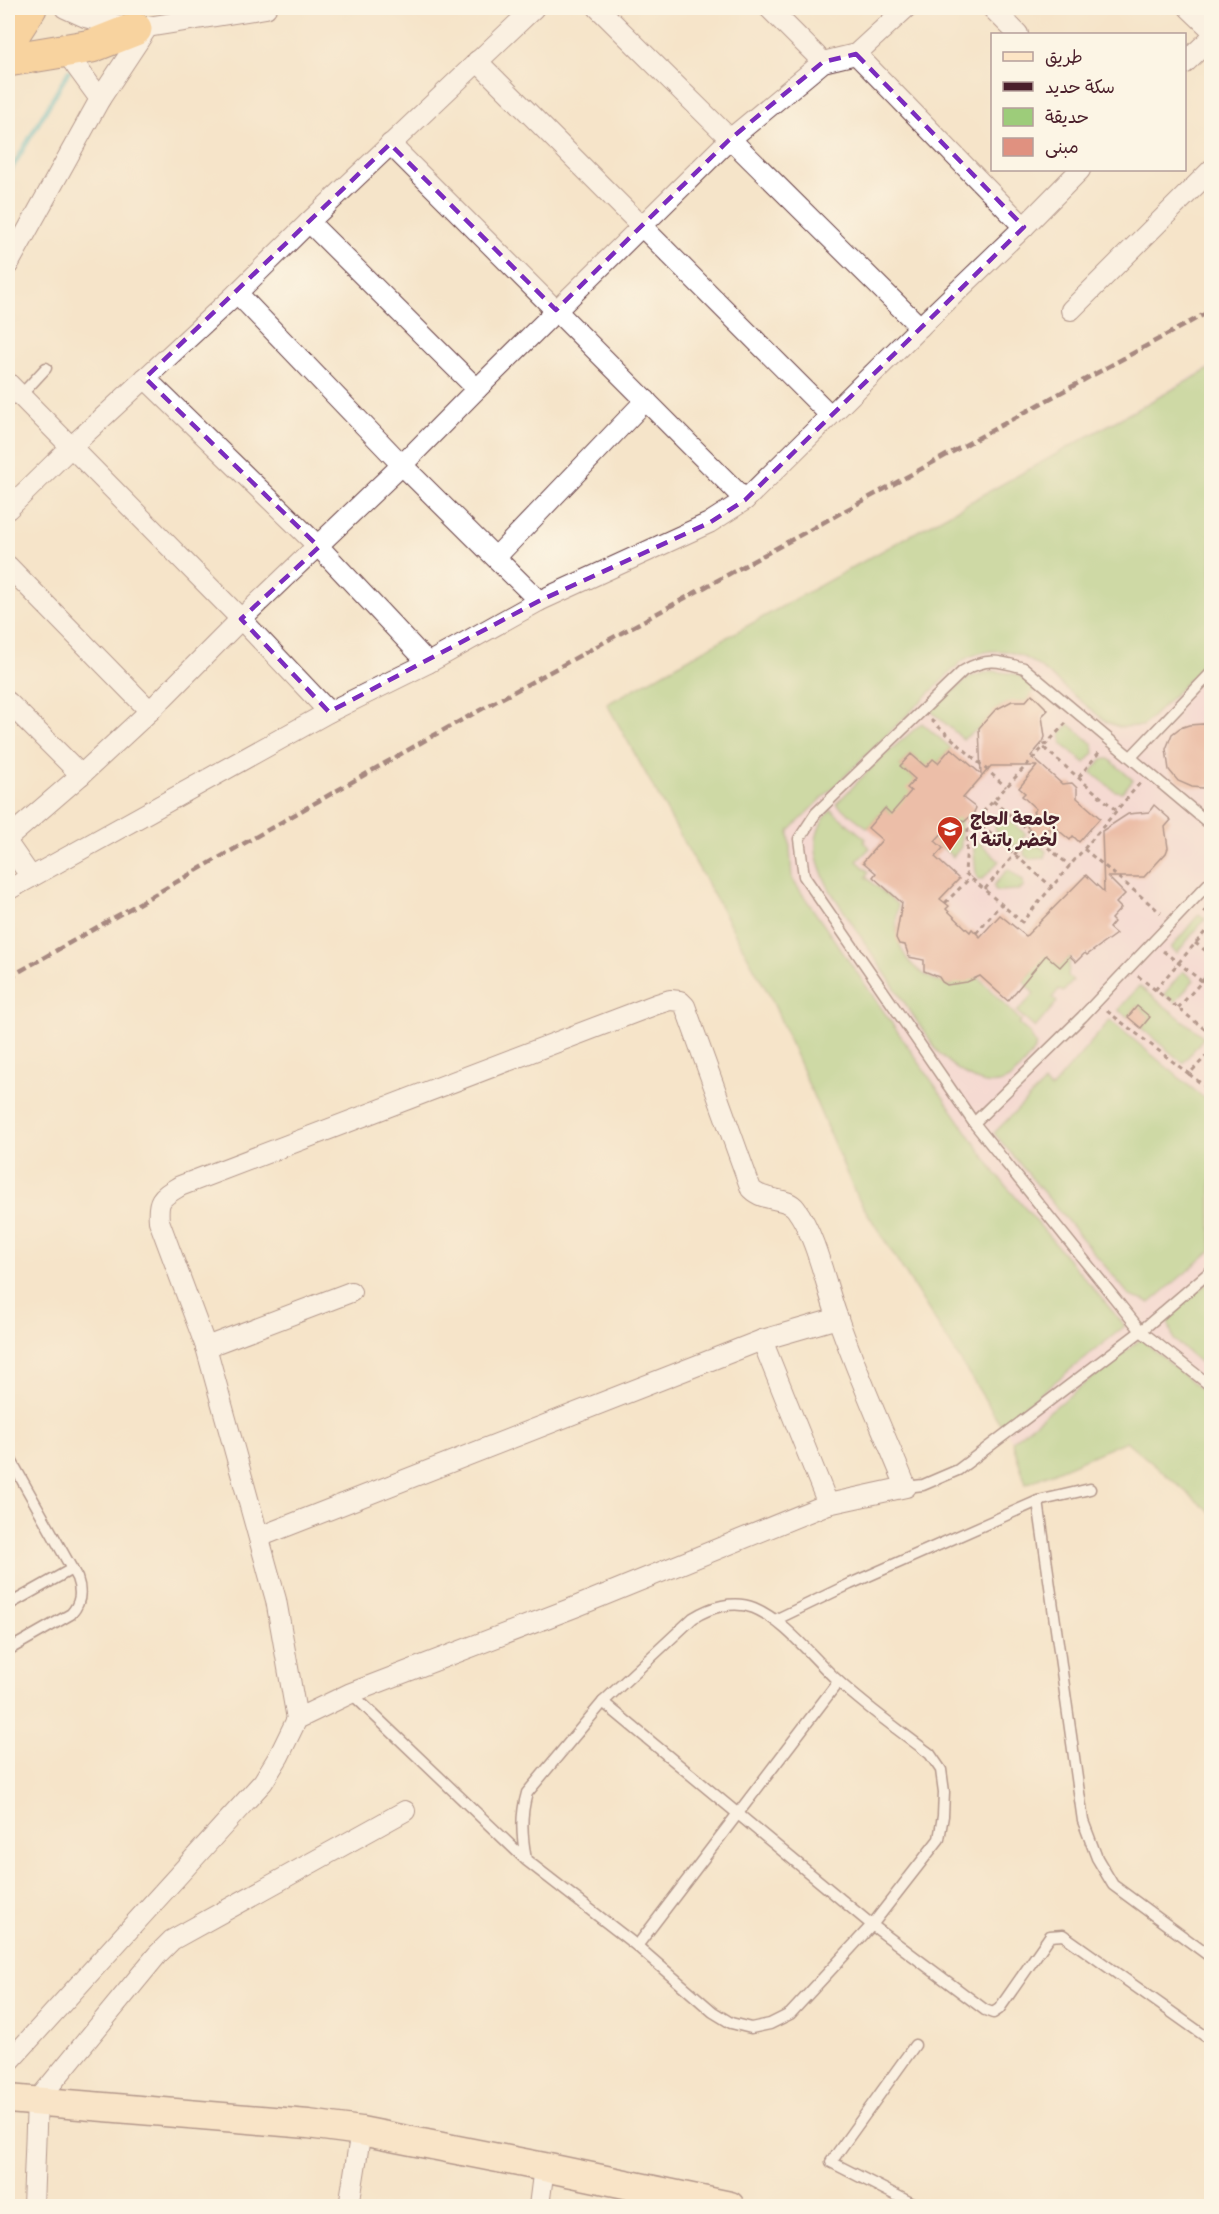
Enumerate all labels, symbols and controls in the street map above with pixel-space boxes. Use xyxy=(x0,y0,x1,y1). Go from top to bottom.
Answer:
legend xyxy=(991,33,1186,171)
text: طريق xyxy=(1045,44,1083,69)
text: سكة حديد xyxy=(1045,74,1115,99)
text: حديقة xyxy=(1045,104,1089,129)
text: مبنى xyxy=(1045,134,1079,159)
place label: جامعة الحاج لخضر باتنة 1 xyxy=(970,806,1060,852)
school or university icon: جامعة الحاج لخضر باتنة 1 xyxy=(935,814,965,852)

